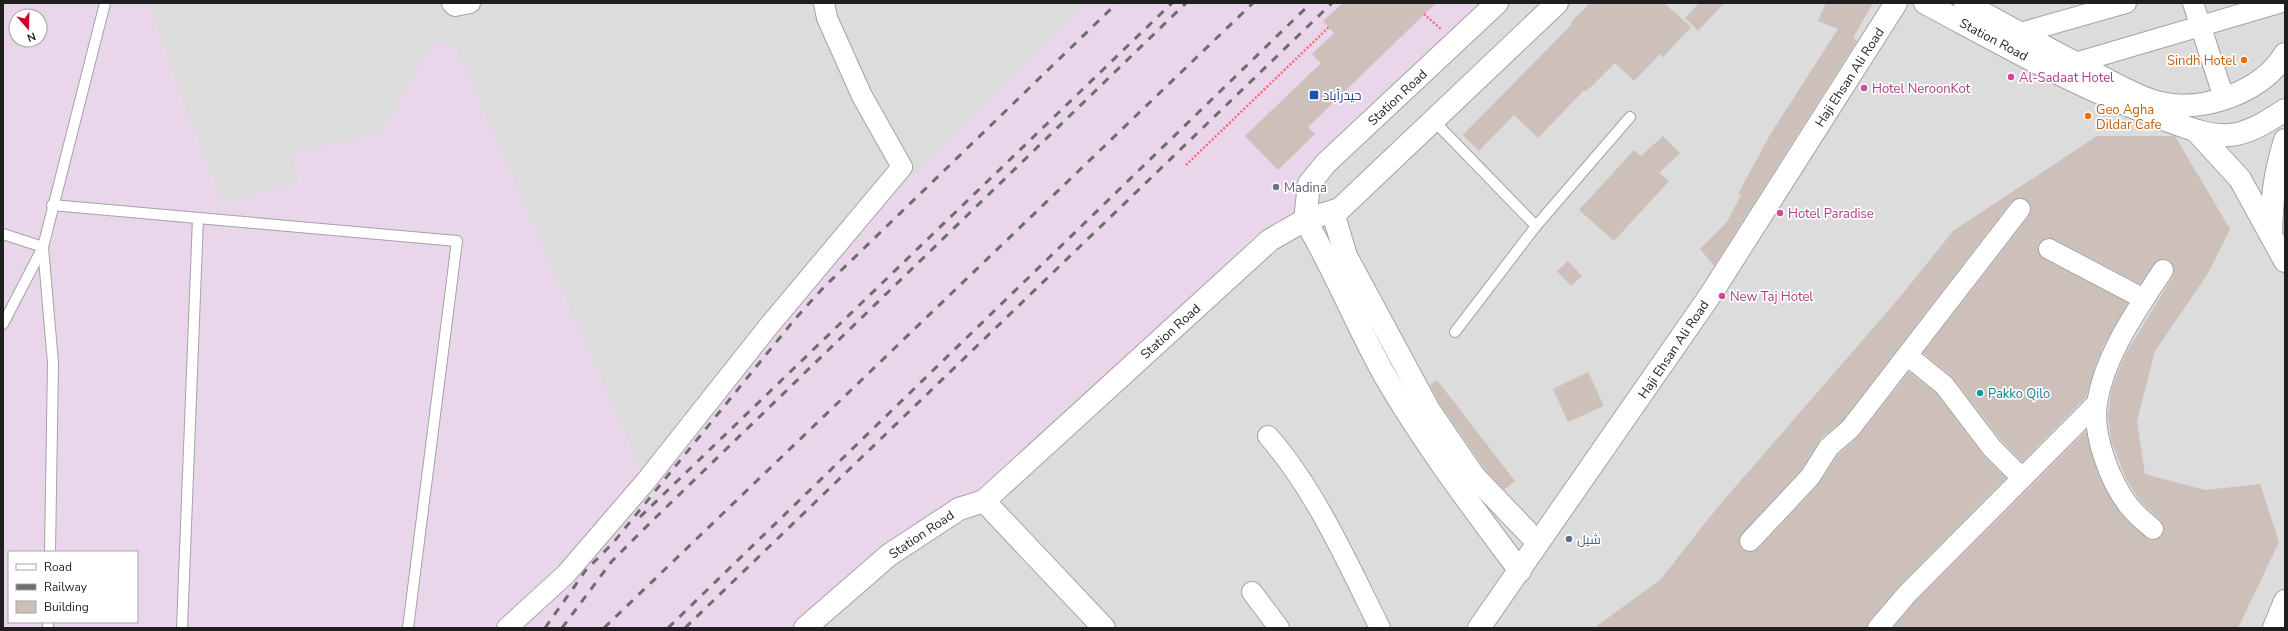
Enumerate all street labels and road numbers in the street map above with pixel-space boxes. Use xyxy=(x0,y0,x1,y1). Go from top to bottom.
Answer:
street label: Station Road xyxy=(1956,14,2031,65)
street label: Haji Ehsan Ali Road xyxy=(1811,24,1889,131)
street label: Station Road xyxy=(1364,66,1431,130)
street label: Haji Ehsan Ali Road xyxy=(1634,297,1713,402)
street label: Station Road xyxy=(1137,300,1205,364)
street label: Station Road xyxy=(885,506,958,563)

